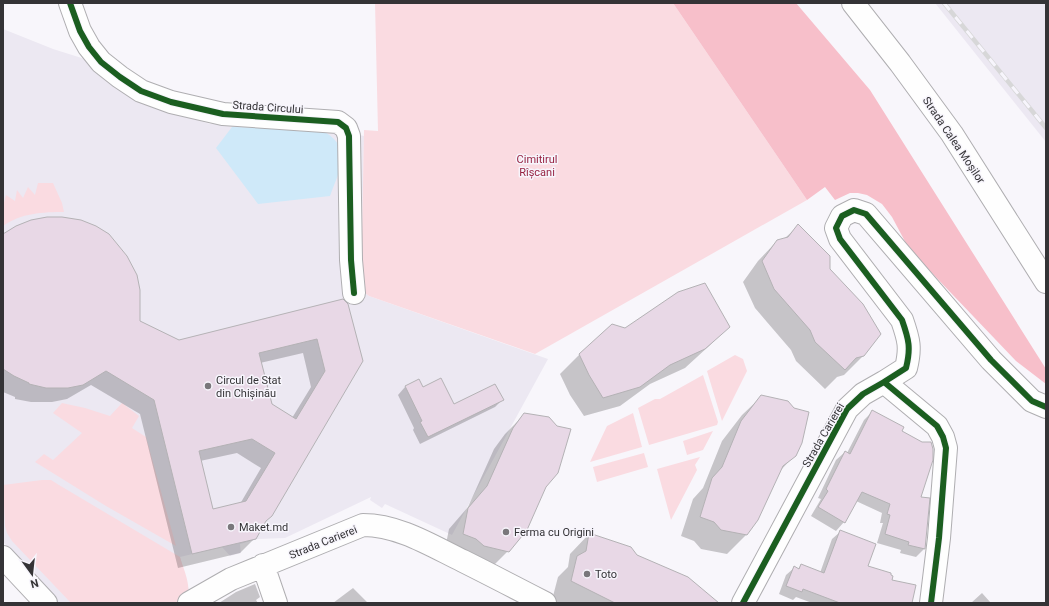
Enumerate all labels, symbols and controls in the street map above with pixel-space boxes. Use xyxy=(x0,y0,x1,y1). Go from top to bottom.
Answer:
street label: Strada Calea Moșilor xyxy=(920,94,988,186)
street label: Strada Circului xyxy=(232,99,304,116)
park label: Cimitirul Rîșcani xyxy=(517,153,557,179)
place label: Circul de Stat din Chișinău xyxy=(216,374,282,400)
marker: Circul de Stat din Chișinău xyxy=(203,381,213,391)
street label: Strada Carierei xyxy=(800,401,847,470)
place label: Maket.md xyxy=(239,521,288,534)
marker: Maket.md xyxy=(226,522,236,532)
street label: Strada Carierei xyxy=(287,523,359,562)
place label: Ferma cu Origini xyxy=(514,526,594,539)
marker: Ferma cu Origini xyxy=(501,527,511,537)
north arrow xyxy=(12,554,52,594)
place label: Toto xyxy=(595,568,617,581)
marker: Toto xyxy=(582,569,592,579)
text: N xyxy=(29,576,40,591)

